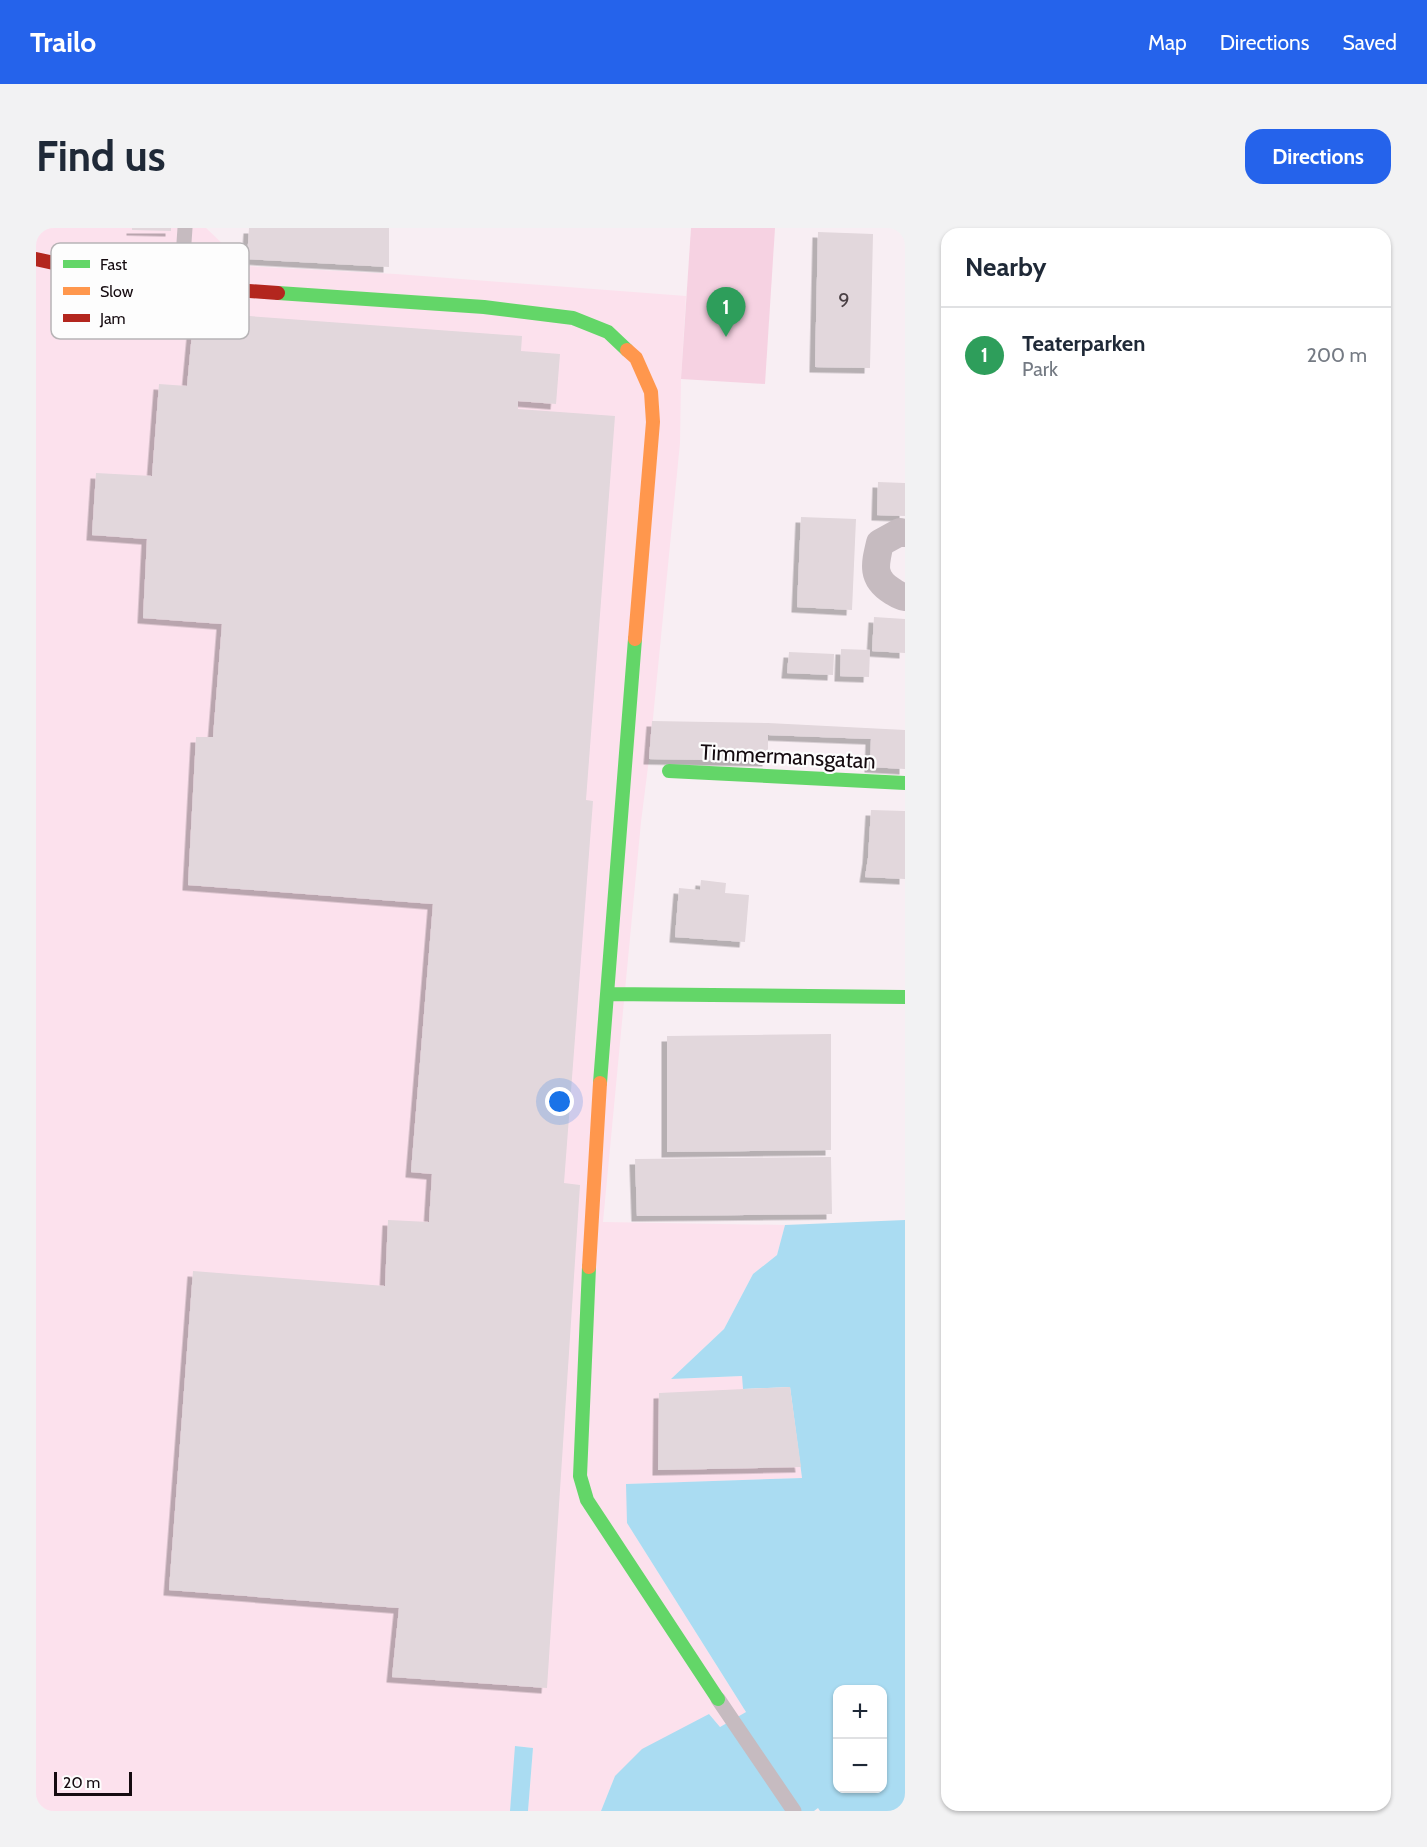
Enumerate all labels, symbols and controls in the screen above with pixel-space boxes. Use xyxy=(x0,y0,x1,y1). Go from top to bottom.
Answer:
text: Trailo xyxy=(30,25,96,59)
text: Map xyxy=(1148,30,1187,55)
text: Directions xyxy=(1220,30,1309,55)
text: Saved xyxy=(1342,30,1397,55)
button: Directions xyxy=(1245,129,1391,184)
text: Find us xyxy=(36,130,165,182)
legend xyxy=(51,243,249,339)
text: Nearby xyxy=(965,251,1046,283)
text: Fast xyxy=(100,255,128,274)
text: Slow xyxy=(100,282,134,301)
pin: 1 xyxy=(706,288,746,337)
house number: 9 xyxy=(838,288,850,312)
text: Jam xyxy=(99,309,126,328)
text: Teaterparken xyxy=(1022,330,1145,357)
text: 1 xyxy=(981,343,988,367)
text: 200 m xyxy=(1307,343,1367,367)
text: Park xyxy=(1022,357,1058,381)
street label: Timmermansgatan xyxy=(699,738,876,775)
your location xyxy=(545,1087,574,1116)
map controls xyxy=(833,1685,887,1793)
button: + xyxy=(833,1685,887,1739)
button: − xyxy=(833,1739,887,1793)
scale bar xyxy=(54,1769,132,1796)
text: 20 m xyxy=(63,1773,100,1792)

